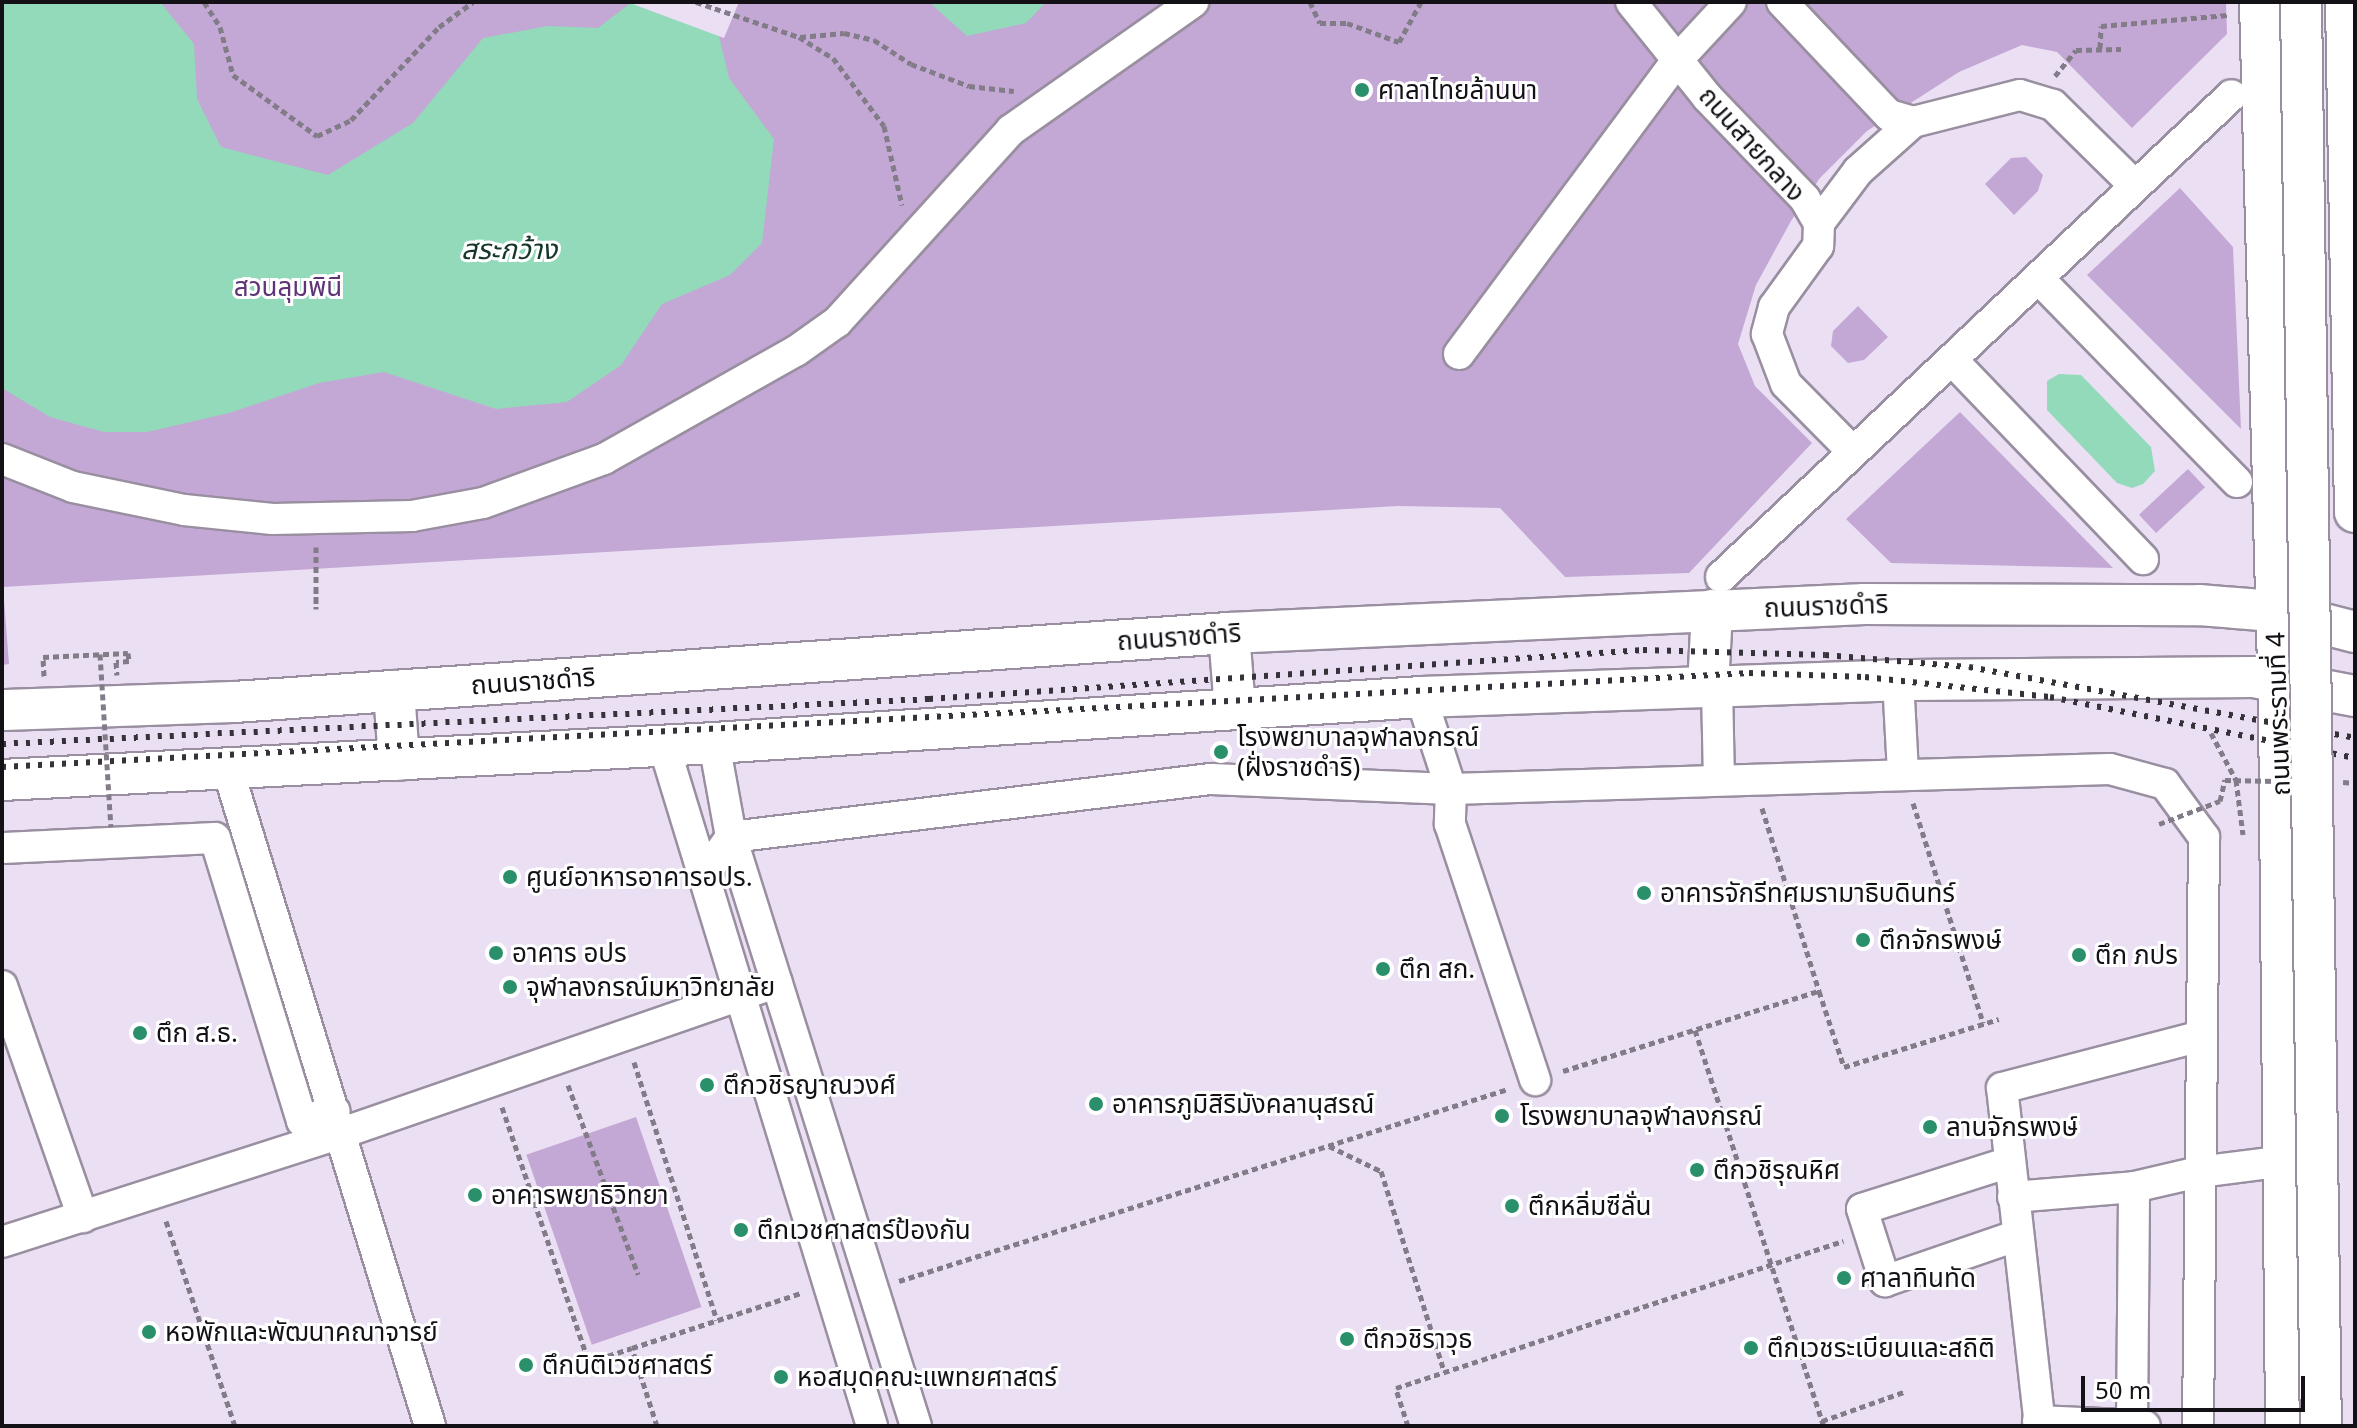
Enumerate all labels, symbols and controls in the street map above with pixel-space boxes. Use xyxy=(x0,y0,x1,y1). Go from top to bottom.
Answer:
place label: ศาลาไทยล้านนา xyxy=(1378,74,1537,106)
street label: ถนนสายกลาง xyxy=(1692,80,1812,208)
marker: ศาลาไทยล้านนา xyxy=(1353,81,1371,99)
water label: สระกว้าง xyxy=(461,231,557,265)
park label: สวนลุมพินี xyxy=(234,271,342,303)
street label: ถนนราชดำริ xyxy=(1763,588,1889,624)
street label: ถนนราชดำริ xyxy=(1116,617,1242,657)
street label: ถนนพระรามที่ 4 xyxy=(2260,632,2296,796)
street label: ถนนราชดำริ xyxy=(470,661,596,701)
place label: โรงพยาบาลจุฬาลงกรณ์ (ฝั่งราชดำริ) xyxy=(1237,721,1479,782)
marker: โรงพยาบาลจุฬาลงกรณ์ (ฝั่งราชดำริ) xyxy=(1212,743,1230,761)
place label: ศูนย์อาหารอาคารอปร. xyxy=(526,861,753,893)
marker: ศูนย์อาหารอาคารอปร. xyxy=(501,868,519,886)
place label: อาคารจักรีทศมรามาธิบดินทร์ xyxy=(1660,877,1955,909)
marker: อาคารจักรีทศมรามาธิบดินทร์ xyxy=(1635,884,1653,902)
place label: ตึกจักรพงษ์ xyxy=(1879,924,2002,956)
marker: ตึกจักรพงษ์ xyxy=(1854,931,1872,949)
place label: อาคาร อปร xyxy=(512,937,627,969)
place label: ตึก ภปร xyxy=(2095,939,2178,971)
marker: อาคาร อปร xyxy=(487,944,505,962)
marker: ตึก ภปร xyxy=(2070,946,2088,964)
place label: ตึก สก. xyxy=(1399,953,1475,985)
marker: ตึก สก. xyxy=(1374,960,1392,978)
place label: จุฬาลงกรณ์มหาวิทยาลัย xyxy=(526,971,775,1003)
marker: จุฬาลงกรณ์มหาวิทยาลัย xyxy=(501,978,519,996)
place label: ตึก ส.ธ. xyxy=(156,1017,238,1049)
marker: ตึก ส.ธ. xyxy=(131,1024,149,1042)
place label: ตึกวชิรญาณวงศ์ xyxy=(723,1069,896,1101)
marker: ตึกวชิรญาณวงศ์ xyxy=(698,1076,716,1094)
place label: อาคารภูมิสิริมังคลานุสรณ์ xyxy=(1112,1088,1374,1120)
marker: อาคารภูมิสิริมังคลานุสรณ์ xyxy=(1087,1095,1105,1113)
place label: โรงพยาบาลจุฬาลงกรณ์ xyxy=(1520,1100,1762,1132)
marker: โรงพยาบาลจุฬาลงกรณ์ xyxy=(1491,1105,1513,1127)
place label: ลานจักรพงษ์ xyxy=(1946,1111,2078,1143)
marker: ลานจักรพงษ์ xyxy=(1921,1118,1939,1136)
place label: ตึกวชิรุณหิศ xyxy=(1713,1154,1840,1186)
marker: ตึกวชิรุณหิศ xyxy=(1688,1161,1706,1179)
place label: อาคารพยาธิวิทยา xyxy=(491,1179,669,1211)
marker: อาคารพยาธิวิทยา xyxy=(466,1186,484,1204)
place label: ตึกหลิ่มซีลั่น xyxy=(1528,1190,1651,1222)
marker: ตึกหลิ่มซีลั่น xyxy=(1503,1197,1521,1215)
place label: ตึกเวชศาสตร์ป้องกัน xyxy=(757,1214,971,1246)
marker: ตึกเวชศาสตร์ป้องกัน xyxy=(732,1221,750,1239)
place label: ศาลาทินทัด xyxy=(1860,1262,1976,1294)
marker: ศาลาทินทัด xyxy=(1835,1269,1853,1287)
place label: หอพักและพัฒนาคณาจารย์ xyxy=(165,1316,438,1348)
marker: หอพักและพัฒนาคณาจารย์ xyxy=(140,1323,158,1341)
place label: ตึกวชิราวุธ xyxy=(1363,1323,1472,1355)
marker: ตึกวชิราวุธ xyxy=(1338,1330,1356,1348)
place label: ตึกเวชระเบียนและสถิติ xyxy=(1767,1332,1995,1364)
marker: ตึกเวชระเบียนและสถิติ xyxy=(1742,1339,1760,1357)
place label: ตึกนิติเวชศาสตร์ xyxy=(542,1349,712,1381)
marker: ตึกนิติเวชศาสตร์ xyxy=(517,1356,535,1374)
scale bar xyxy=(2085,1360,2309,1410)
place label: หอสมุดคณะแพทยศาสตร์ xyxy=(797,1361,1057,1393)
marker: หอสมุดคณะแพทยศาสตร์ xyxy=(772,1368,790,1386)
text: 50 m xyxy=(2095,1373,2151,1406)

